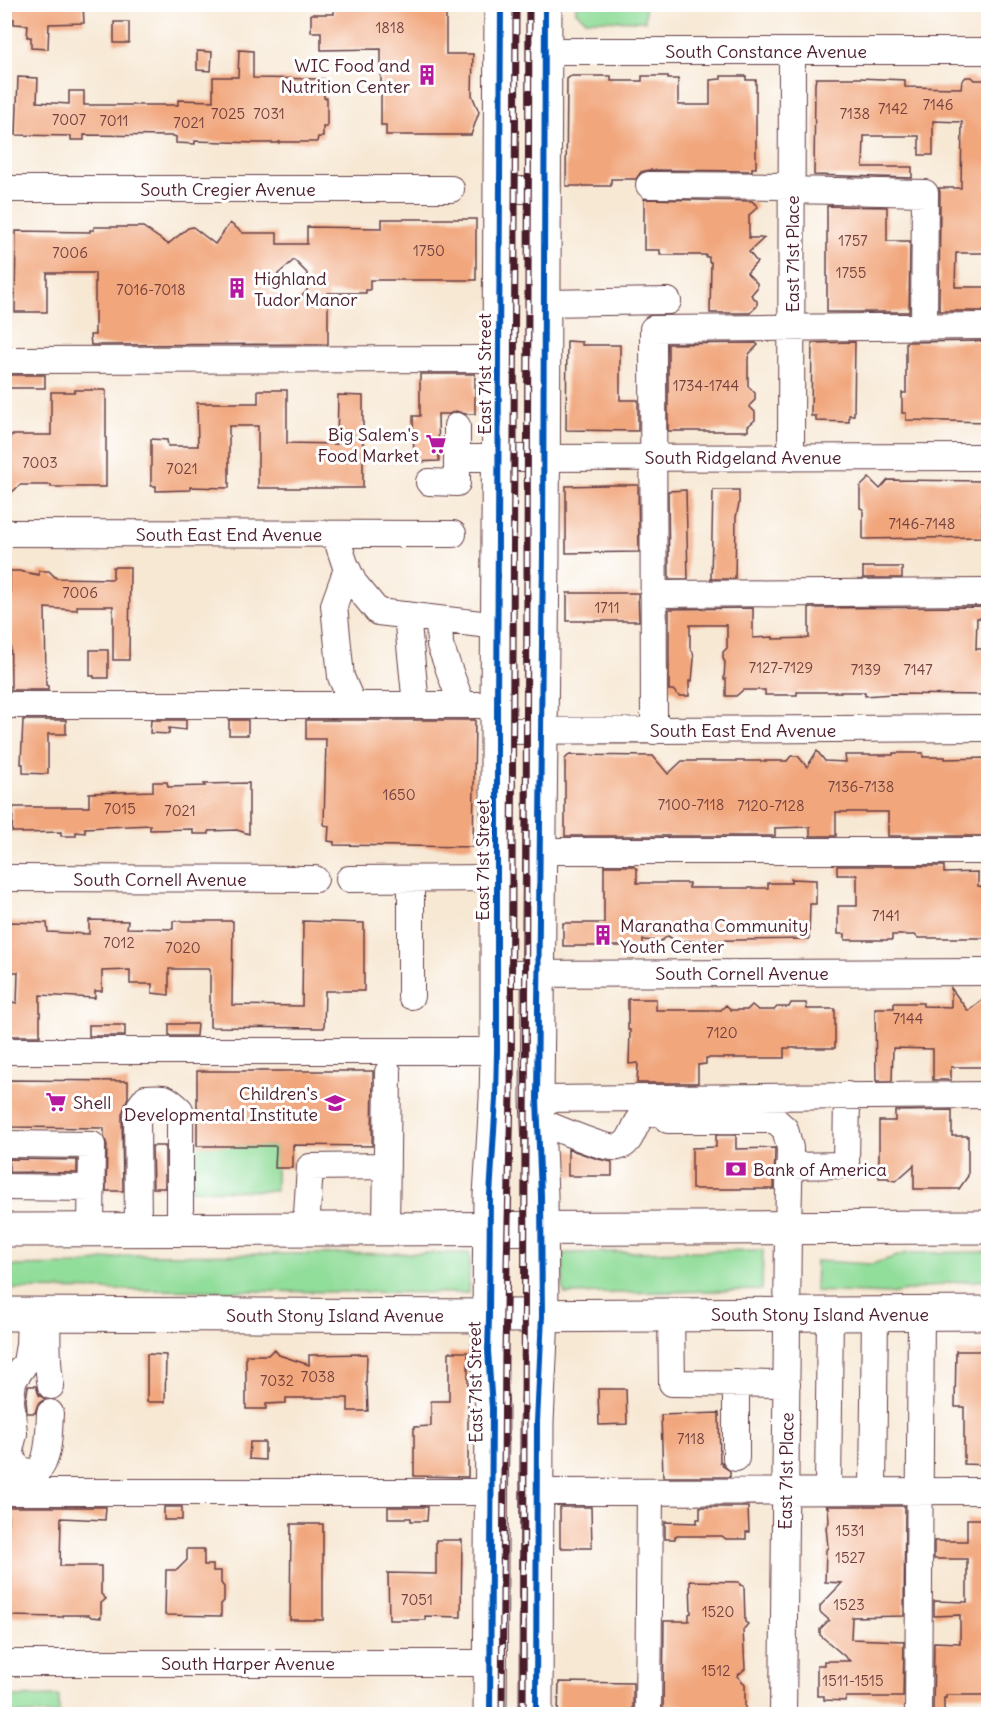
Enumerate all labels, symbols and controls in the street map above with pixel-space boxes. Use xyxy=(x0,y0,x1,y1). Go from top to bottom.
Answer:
house number: 1818 xyxy=(375,18,405,37)
street label: South Constance Avenue xyxy=(665,40,867,63)
place label: WIC Food and Nutrition Center xyxy=(281,54,411,98)
building icon: WIC Food and Nutrition Center xyxy=(415,63,439,87)
house number: 7146 xyxy=(923,95,953,114)
house number: 7142 xyxy=(878,99,908,118)
house number: 7025 xyxy=(211,104,245,123)
house number: 7031 xyxy=(253,104,285,123)
house number: 7138 xyxy=(840,104,870,123)
house number: 7007 xyxy=(52,110,86,129)
house number: 7011 xyxy=(99,111,129,130)
house number: 7021 xyxy=(173,113,205,132)
street label: South Cregier Avenue xyxy=(140,178,316,201)
street label: East 71st Place xyxy=(781,195,804,313)
house number: 1757 xyxy=(838,231,868,250)
house number: 1750 xyxy=(413,241,445,260)
house number: 7006 xyxy=(52,243,88,262)
house number: 1755 xyxy=(836,263,866,282)
place label: Highland Tudor Manor xyxy=(254,267,358,311)
building icon: Highland Tudor Manor xyxy=(225,276,249,300)
house number: 7016-7018 xyxy=(116,280,186,299)
street label: East 71st Street xyxy=(473,313,496,435)
house number: 1734-1744 xyxy=(673,376,740,395)
place label: Big Salem's Food Market xyxy=(318,423,419,467)
supermarket icon: Big Salem's Food Market xyxy=(424,432,448,456)
street label: South Ridgeland Avenue xyxy=(644,446,842,469)
house number: 7003 xyxy=(22,453,58,472)
house number: 7021 xyxy=(166,459,198,478)
house number: 7146-7148 xyxy=(888,514,956,533)
street label: South East End Avenue xyxy=(136,523,322,546)
house number: 7006 xyxy=(62,583,98,602)
house number: 1711 xyxy=(594,598,620,617)
house number: 7127-7129 xyxy=(749,658,813,677)
house number: 7139 xyxy=(851,660,881,679)
house number: 7147 xyxy=(903,660,933,679)
street label: South East End Avenue xyxy=(650,719,836,742)
house number: 7136-7138 xyxy=(828,777,894,796)
house number: 1650 xyxy=(382,785,416,804)
house number: 7100-7118 xyxy=(658,795,724,814)
house number: 7120-7128 xyxy=(737,796,805,815)
house number: 7015 xyxy=(104,799,136,818)
street label: East 71st Street xyxy=(471,799,494,921)
house number: 7021 xyxy=(164,801,196,820)
street label: South Cornell Avenue xyxy=(73,868,247,891)
house number: 7141 xyxy=(872,906,900,925)
place label: Maranatha Community Youth Center xyxy=(620,914,808,958)
building icon: Maranatha Community Youth Center xyxy=(591,923,615,947)
house number: 7012 xyxy=(103,933,135,952)
house number: 7020 xyxy=(165,938,201,957)
street label: South Cornell Avenue xyxy=(655,962,829,985)
house number: 7144 xyxy=(893,1009,924,1028)
house number: 7120 xyxy=(706,1023,738,1042)
place label: Children's Developmental Institute xyxy=(124,1082,318,1126)
supermarket icon: Shell xyxy=(44,1090,68,1114)
place label: Shell xyxy=(73,1091,111,1114)
school or university icon: Children's Developmental Institute xyxy=(323,1091,347,1115)
bank icon: Bank of America xyxy=(724,1157,748,1181)
place label: Bank of America xyxy=(753,1158,887,1181)
street label: South Stony Island Avenue xyxy=(711,1303,929,1326)
street label: South Stony Island Avenue xyxy=(226,1304,444,1327)
street label: East 71st Street xyxy=(462,1321,488,1443)
house number: 7038 xyxy=(301,1367,335,1386)
house number: 7032 xyxy=(260,1371,294,1390)
street label: East 71st Place xyxy=(773,1412,799,1530)
house number: 7118 xyxy=(677,1429,705,1448)
house number: 1531 xyxy=(836,1521,864,1540)
house number: 1527 xyxy=(835,1548,865,1567)
house number: 7051 xyxy=(401,1590,433,1609)
house number: 1523 xyxy=(833,1595,865,1614)
house number: 1520 xyxy=(702,1602,734,1621)
street label: South Harper Avenue xyxy=(161,1652,335,1675)
house number: 1512 xyxy=(702,1661,730,1680)
house number: 1511-1515 xyxy=(822,1671,884,1690)

